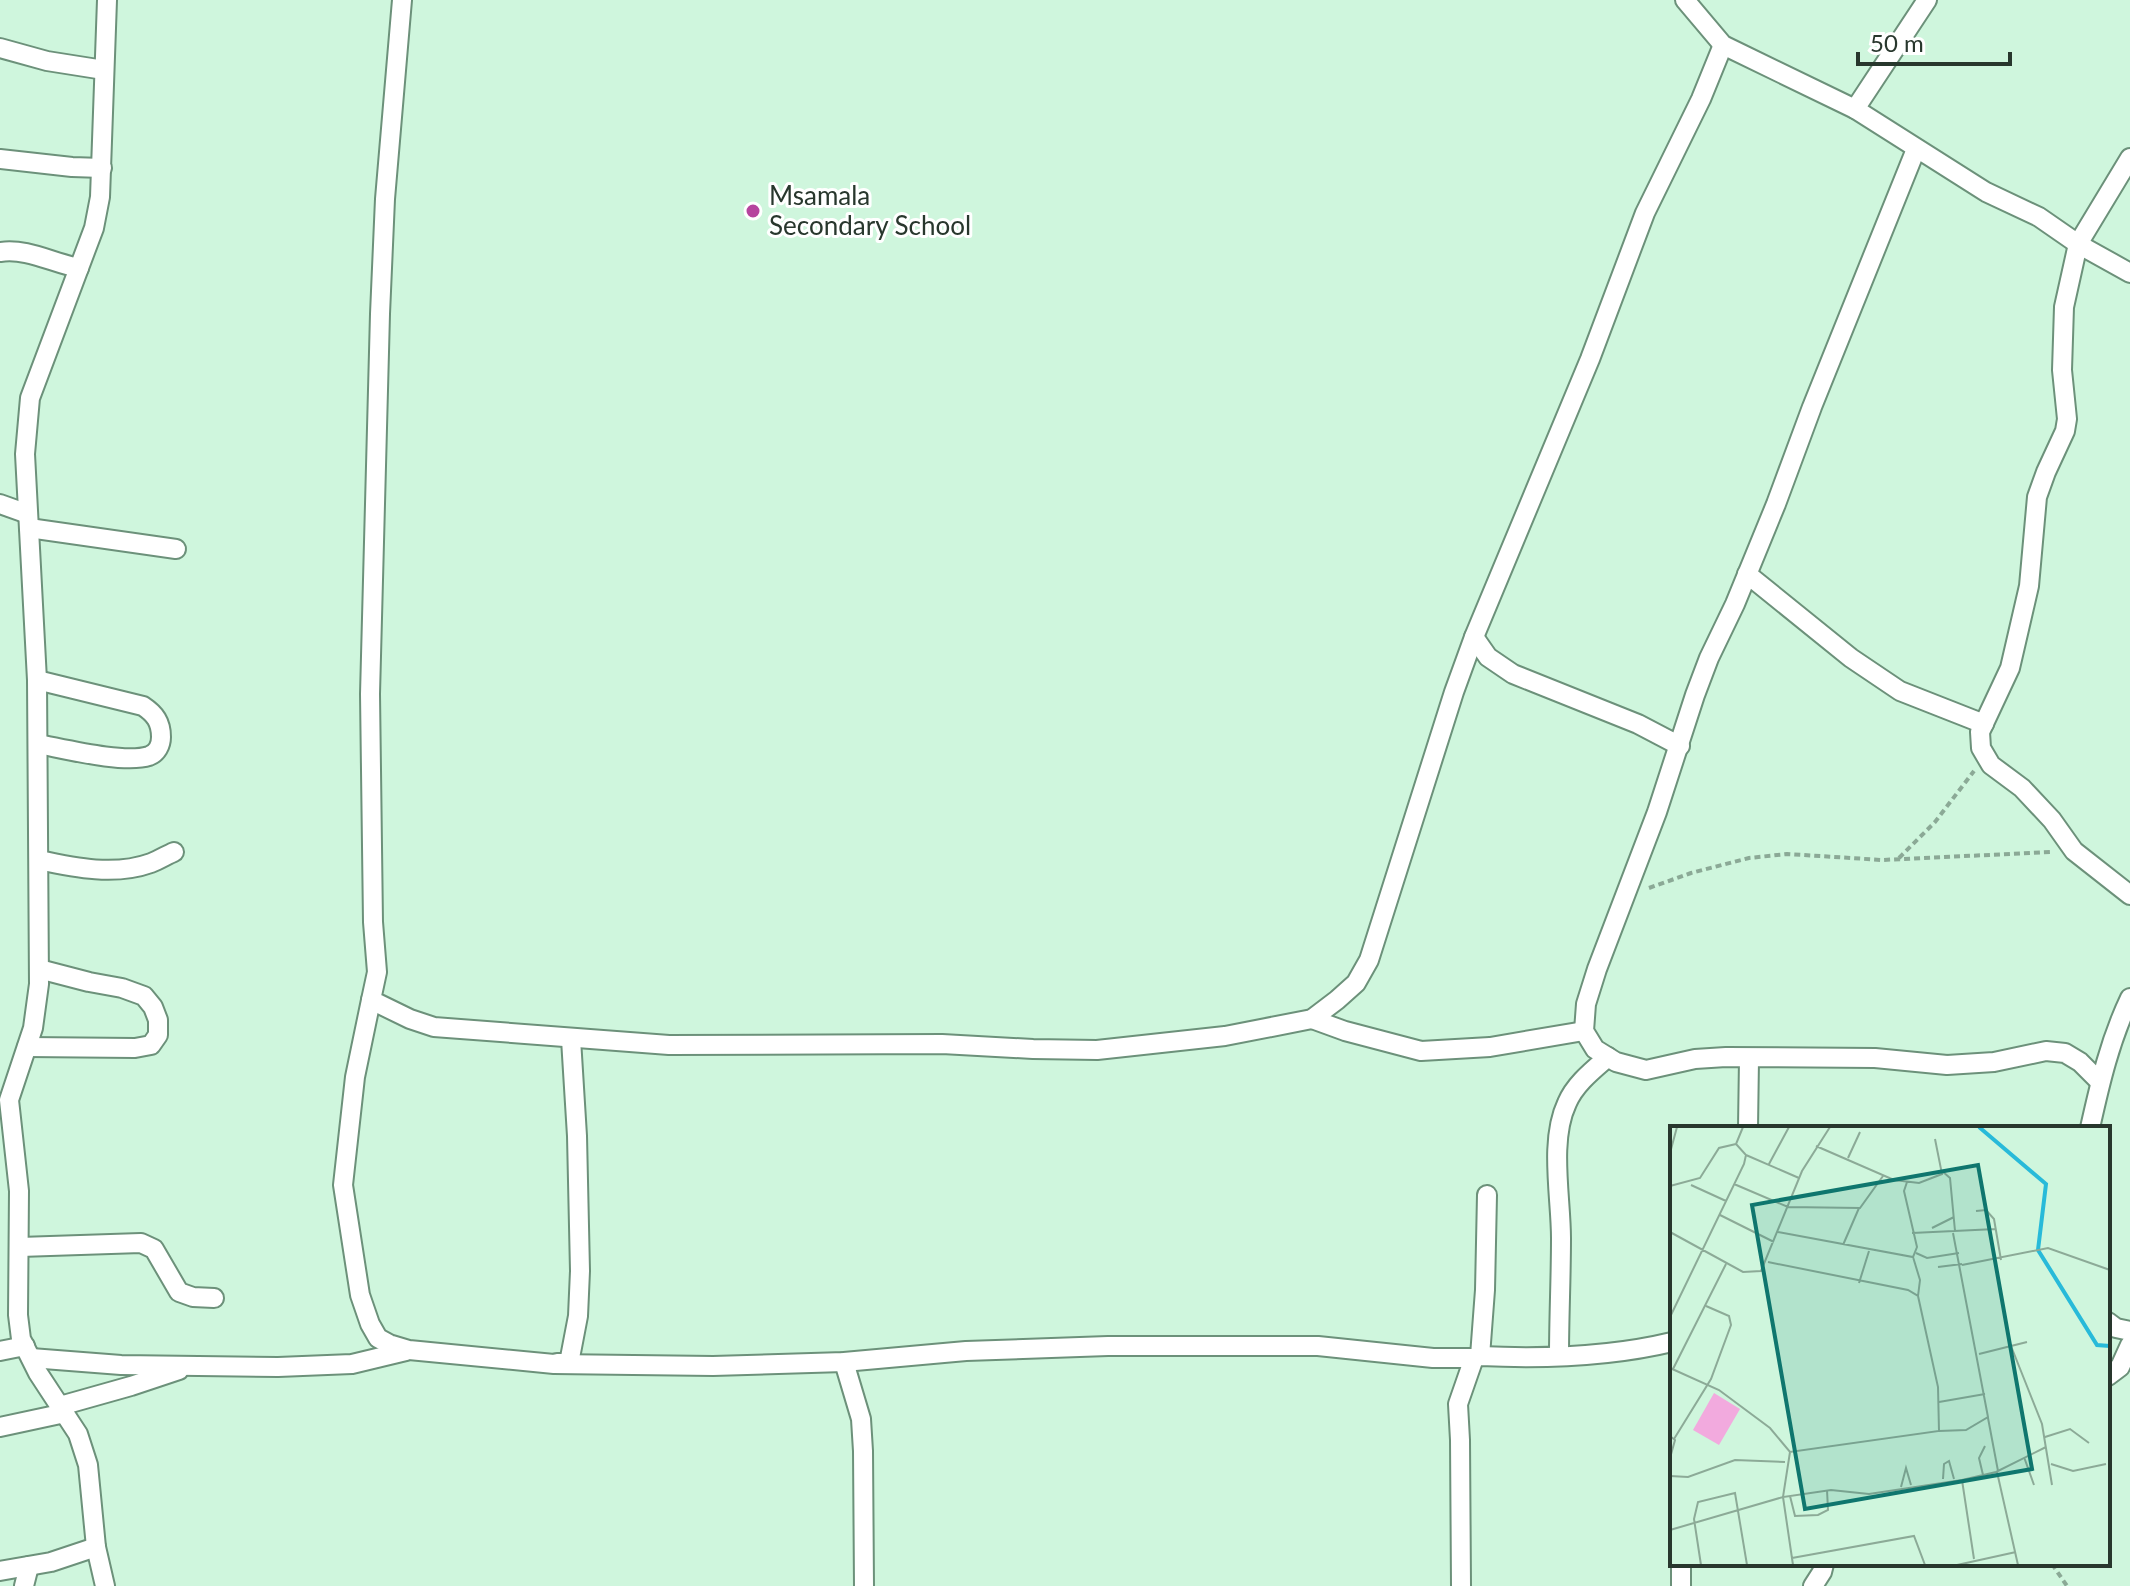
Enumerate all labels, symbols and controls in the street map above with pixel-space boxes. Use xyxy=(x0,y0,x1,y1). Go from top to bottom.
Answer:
scale bar xyxy=(1858,16,2010,66)
text: 50 m xyxy=(1870,28,1924,57)
place label: Msamala Secondary School xyxy=(769,179,971,241)
marker: Msamala Secondary School xyxy=(744,202,762,220)
inset map xyxy=(1670,1126,2110,1566)

